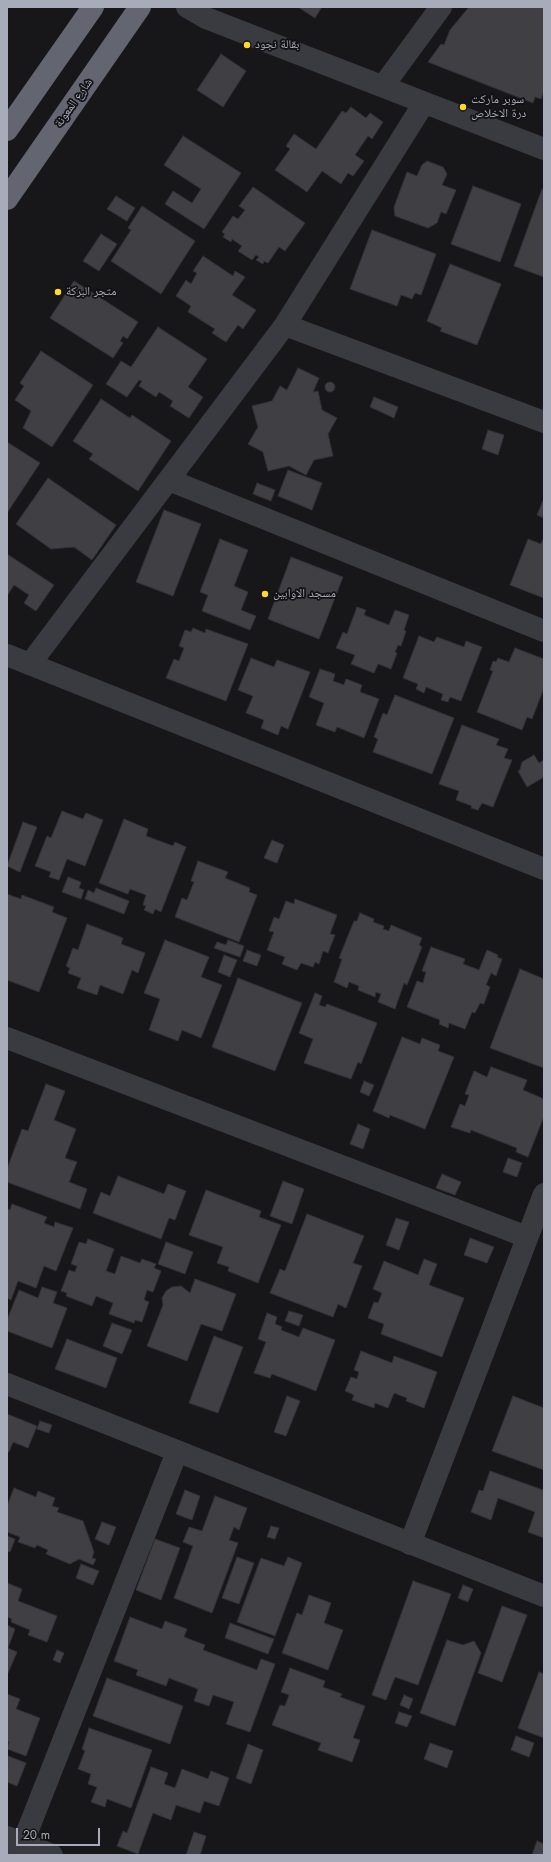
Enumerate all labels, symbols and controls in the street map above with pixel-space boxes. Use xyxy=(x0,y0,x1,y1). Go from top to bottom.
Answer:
place label: بقالة نجود xyxy=(255,38,299,52)
marker: بقالة نجود xyxy=(242,40,252,50)
street label: شارع المعونة xyxy=(52,76,96,130)
place label: سوبر ماركت درة الاخلاص xyxy=(471,93,526,121)
marker: سوبر ماركت درة الاخلاص xyxy=(458,102,468,112)
place label: متجر البركة xyxy=(66,285,116,299)
marker: متجر البركة xyxy=(53,287,63,297)
place label: مسجد الاوابين xyxy=(273,587,336,601)
marker: مسجد الاوابين xyxy=(260,589,270,599)
scale bar xyxy=(18,1820,102,1846)
text: 20 m xyxy=(23,1826,50,1844)

